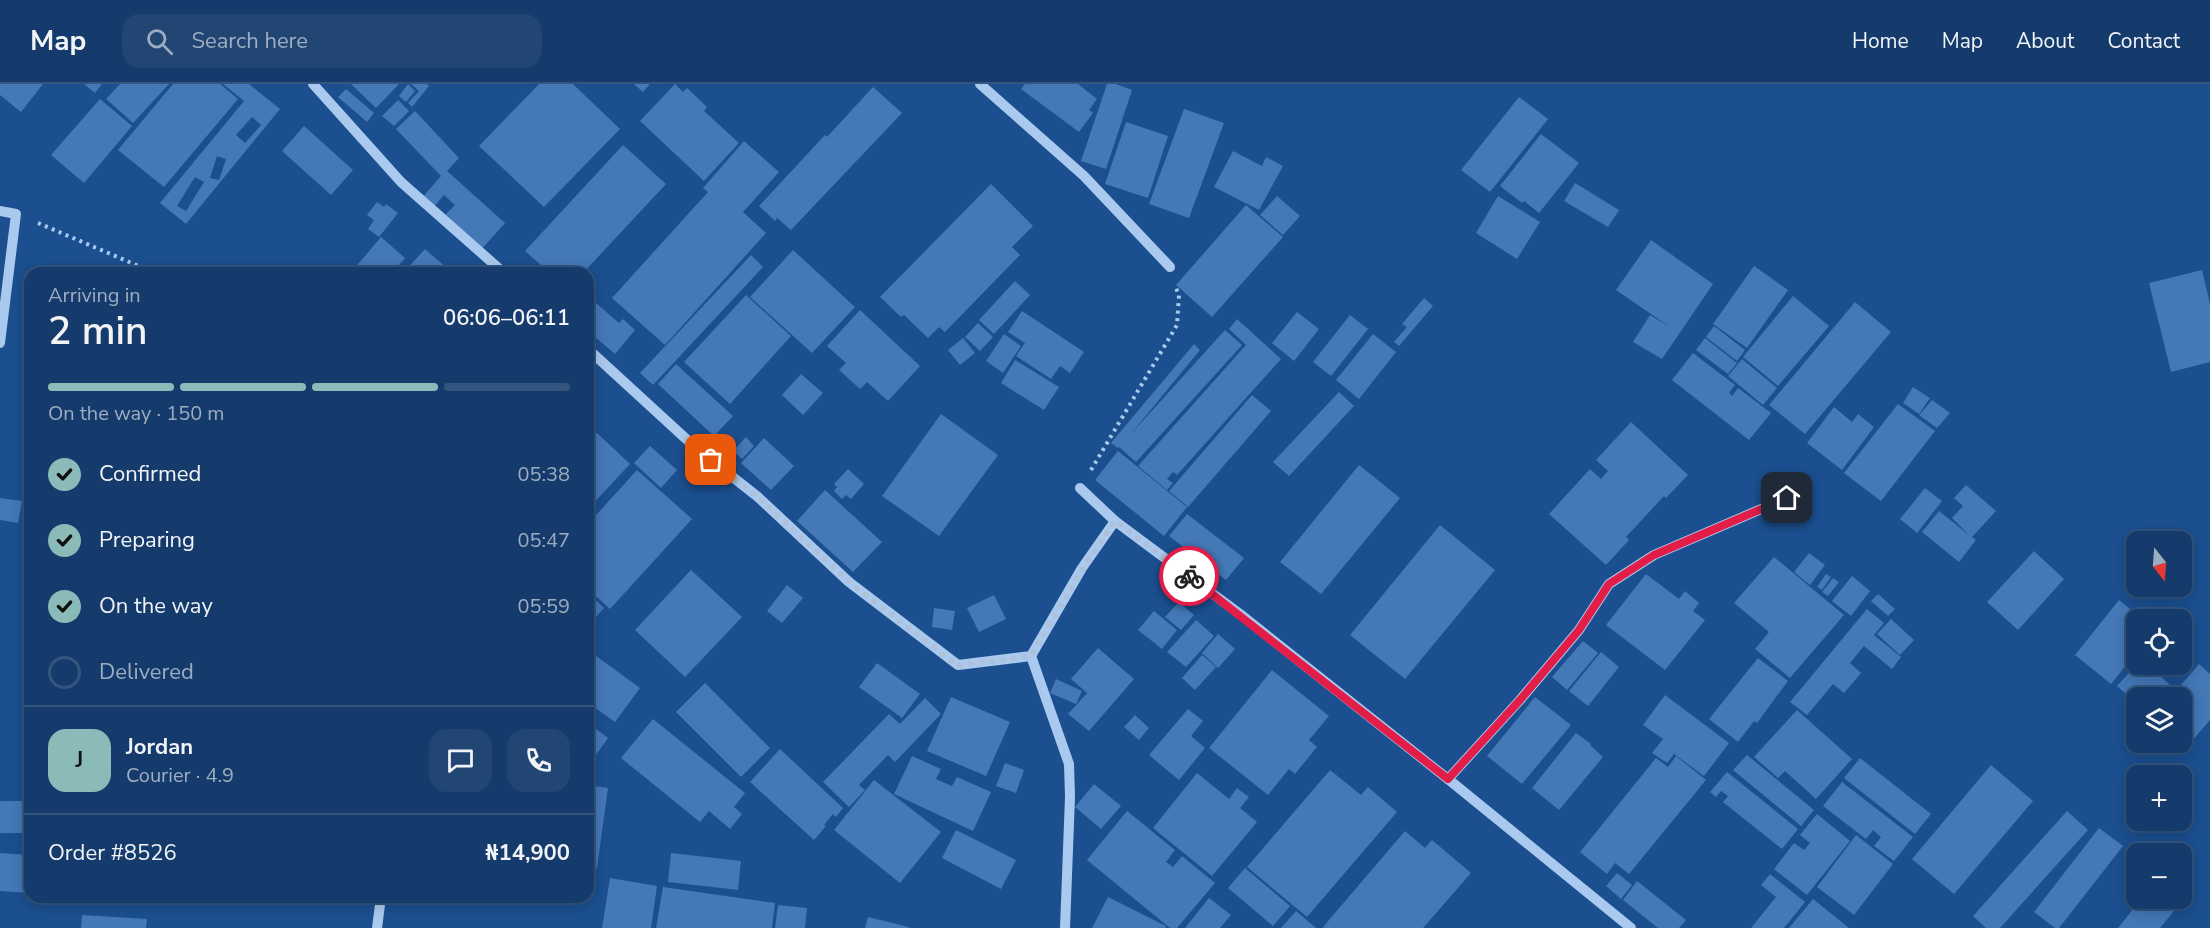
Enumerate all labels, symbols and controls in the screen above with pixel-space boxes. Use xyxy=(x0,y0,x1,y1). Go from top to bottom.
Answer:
search box xyxy=(122,14,542,68)
text: Map xyxy=(30,22,86,60)
icon: search xyxy=(143,25,176,58)
text: Search here xyxy=(191,26,308,56)
text: Home xyxy=(1852,27,1909,55)
text: Map xyxy=(1942,27,1983,55)
text: About xyxy=(2016,27,2074,55)
text: Contact xyxy=(2107,27,2180,55)
text: Arriving in xyxy=(48,282,141,309)
text: 06:06–06:11 xyxy=(443,303,570,333)
text: 2 min xyxy=(48,305,147,358)
text: On the way · 150 m xyxy=(48,400,224,427)
pin xyxy=(685,434,736,485)
icon: bag xyxy=(694,443,727,476)
icon: check xyxy=(48,458,81,491)
text: Confirmed xyxy=(99,459,201,489)
text: 05:38 xyxy=(517,461,570,488)
pin xyxy=(1761,472,1812,523)
icon: home xyxy=(1770,481,1803,514)
icon: check xyxy=(48,524,81,557)
text: Preparing xyxy=(99,525,195,555)
text: 05:47 xyxy=(517,527,570,554)
north arrow xyxy=(2126,531,2192,597)
map controls xyxy=(2126,531,2192,909)
courier xyxy=(1159,546,1219,606)
icon: bike xyxy=(1173,560,1206,593)
icon: check xyxy=(48,590,81,623)
text: On the way xyxy=(99,591,213,621)
text: 05:59 xyxy=(517,593,570,620)
button: locate xyxy=(2126,609,2192,675)
text: Delivered xyxy=(99,657,194,687)
button: layers xyxy=(2126,687,2192,753)
button: chat xyxy=(429,729,492,792)
button: phone xyxy=(507,729,570,792)
text: Jordan xyxy=(126,732,193,762)
text: J xyxy=(76,745,83,775)
text: Courier · 4.9 xyxy=(126,762,234,789)
button: + xyxy=(2126,765,2192,831)
text: Order #8526 xyxy=(48,838,177,868)
text: ₦14,900 xyxy=(485,838,570,868)
button: − xyxy=(2126,843,2192,909)

